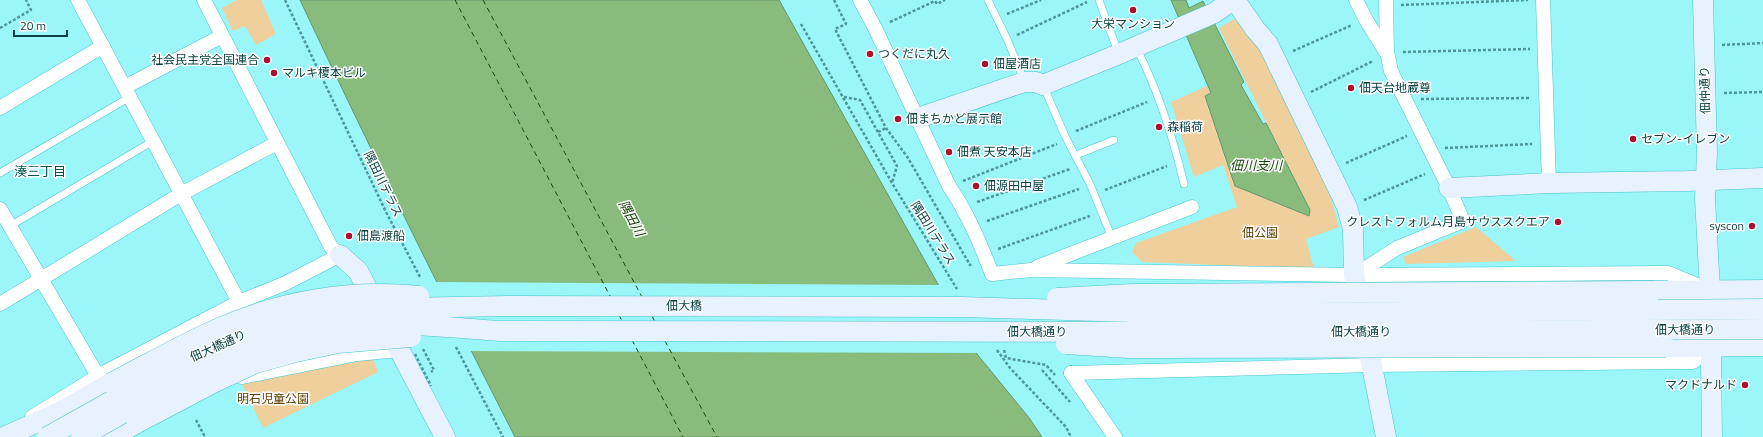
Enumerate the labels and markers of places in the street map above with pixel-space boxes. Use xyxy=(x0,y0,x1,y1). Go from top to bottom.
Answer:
marker: 大栄マンション xyxy=(1128,5,1138,15)
place label: 大栄マンション xyxy=(1091,14,1175,33)
place label: つくだに丸久 xyxy=(878,44,950,63)
marker: つくだに丸久 xyxy=(865,49,875,59)
place label: 社会民主党全国連合 xyxy=(151,50,259,69)
place label: 佃屋酒店 xyxy=(993,54,1041,73)
marker: 社会民主党全国連合 xyxy=(262,55,272,65)
marker: 佃屋酒店 xyxy=(980,59,990,69)
place label: マルキ榎本ビル xyxy=(282,63,366,82)
marker: マルキ榎本ビル xyxy=(269,68,279,78)
place label: 佃天台地蔵尊 xyxy=(1359,78,1431,97)
marker: 佃天台地蔵尊 xyxy=(1346,83,1356,93)
place label: 佃まちかど展示館 xyxy=(906,109,1002,128)
marker: 佃まちかど展示館 xyxy=(893,114,903,124)
place label: 森稲荷 xyxy=(1167,117,1203,136)
marker: 森稲荷 xyxy=(1154,122,1164,132)
place label: セブン-イレブン xyxy=(1641,129,1730,148)
marker: セブン-イレブン xyxy=(1628,134,1638,144)
place label: 佃煮 天安本店 xyxy=(957,142,1032,161)
marker: 佃煮 天安本店 xyxy=(944,147,954,157)
place label: 佃源田中屋 xyxy=(984,176,1044,195)
marker: 佃源田中屋 xyxy=(971,181,981,191)
place label: クレストフォルム月島サウススクエア xyxy=(1346,212,1550,231)
place label: syscon xyxy=(1709,216,1744,235)
marker: クレストフォルム月島サウススクエア xyxy=(1553,217,1563,227)
marker: syscon xyxy=(1747,221,1757,231)
place label: 佃島渡船 xyxy=(357,226,405,245)
marker: 佃島渡船 xyxy=(344,231,354,241)
place label: マクドナルド xyxy=(1665,375,1737,394)
marker: マクドナルド xyxy=(1740,380,1750,390)

